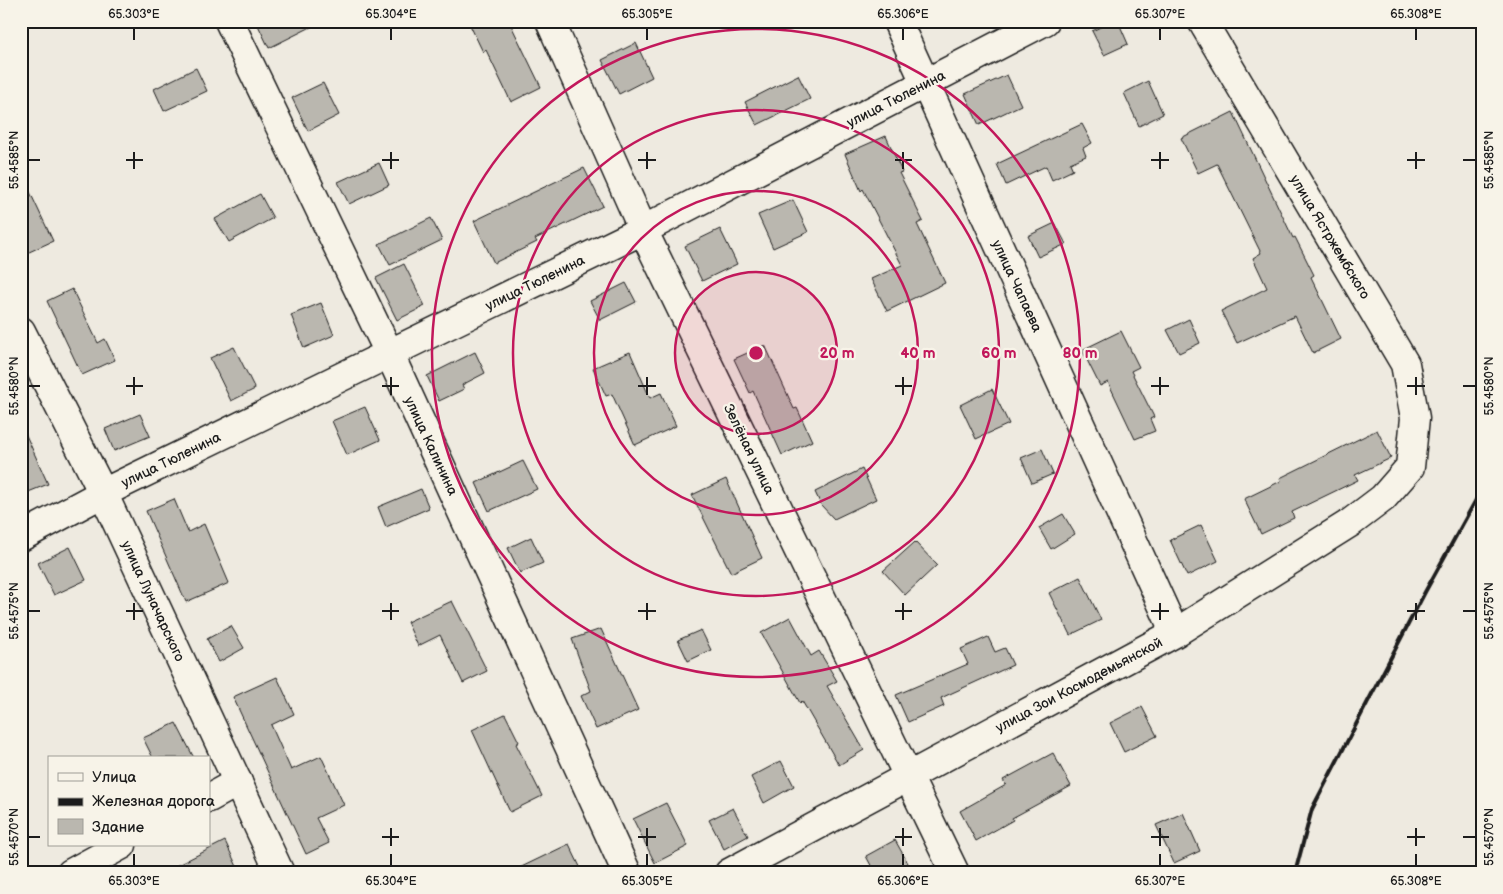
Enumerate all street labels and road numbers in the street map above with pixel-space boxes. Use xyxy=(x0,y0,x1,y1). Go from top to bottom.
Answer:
street label: улица Тюленина xyxy=(844,66,949,131)
street label: улица Ястржембского xyxy=(1286,172,1374,302)
street label: улица Чапаева xyxy=(988,237,1046,336)
street label: улица Тюленина xyxy=(482,251,588,314)
street label: улица Калинина xyxy=(401,394,462,499)
street label: Зелёная улица xyxy=(720,401,778,497)
street label: улица Тюленина xyxy=(118,428,224,491)
street label: улица Луначарского xyxy=(118,538,188,664)
street label: улица Зои Космодемьянской xyxy=(993,634,1165,736)

